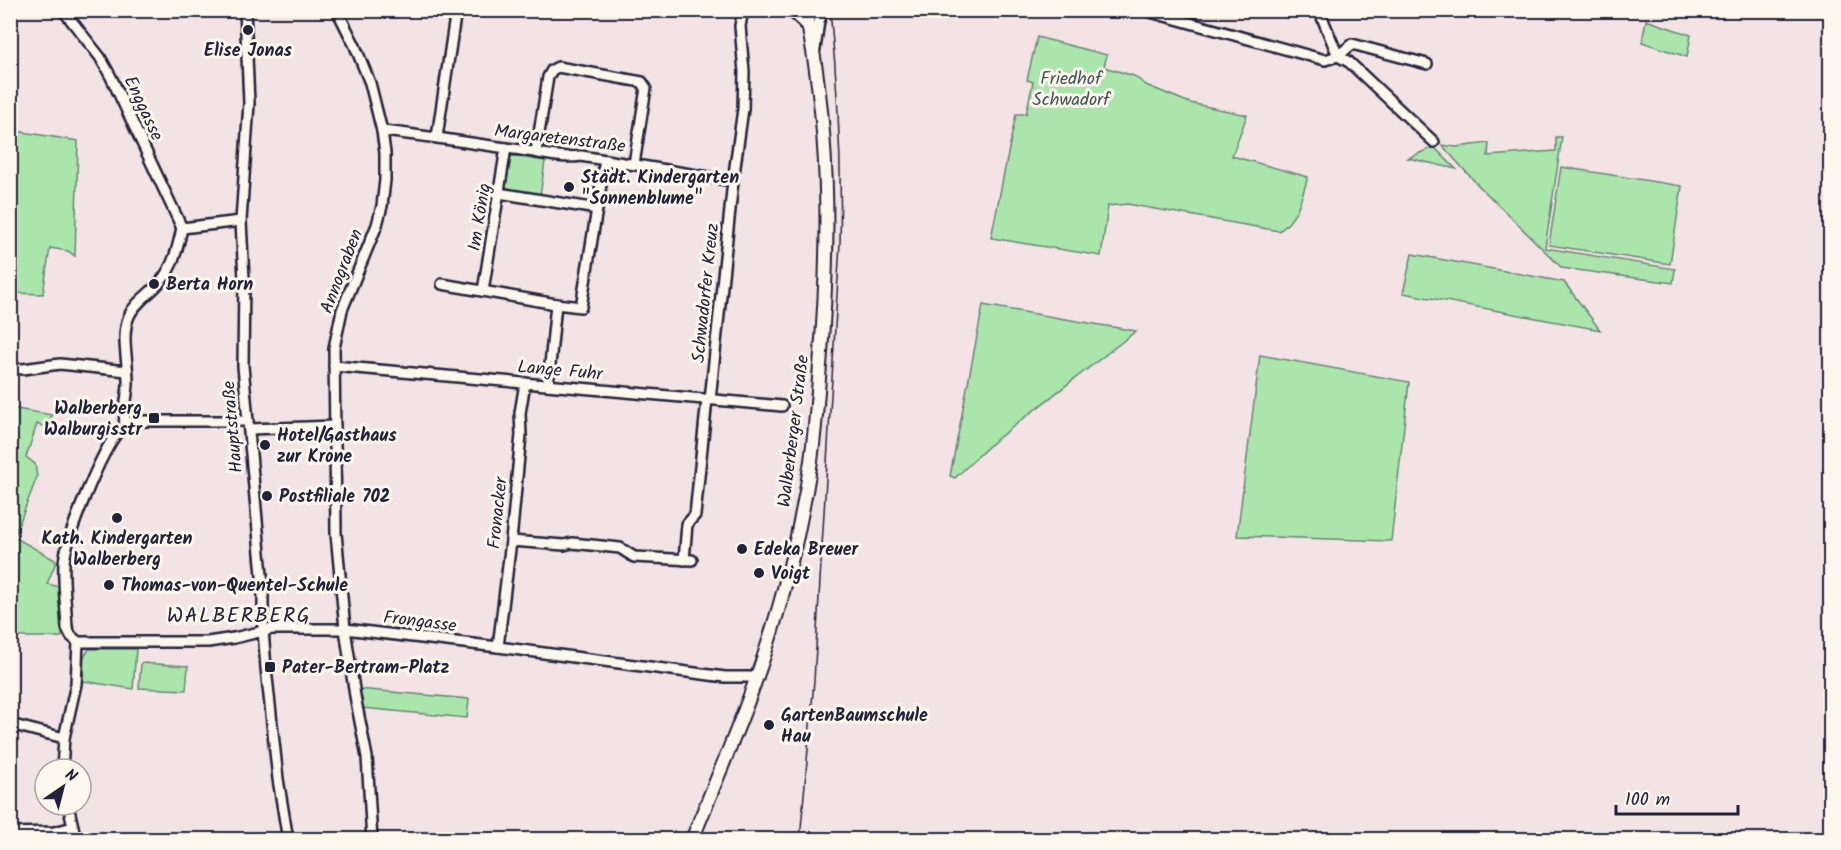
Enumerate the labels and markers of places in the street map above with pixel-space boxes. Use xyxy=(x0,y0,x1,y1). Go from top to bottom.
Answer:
marker: Elise Jonas xyxy=(241,23,255,37)
place label: Elise Jonas xyxy=(204,37,293,66)
place label: Städt. Kindergarten "Sonnenblume" xyxy=(581,164,739,214)
marker: Städt. Kindergarten "Sonnenblume" xyxy=(562,180,576,194)
place label: Berta Horn xyxy=(166,271,253,300)
marker: Berta Horn xyxy=(147,277,161,291)
place label: Walberberg Walburgisstr xyxy=(44,395,143,445)
marker: Walberberg Walburgisstr xyxy=(147,411,161,425)
place label: Hotel/Gasthaus zur Krone xyxy=(277,422,397,472)
marker: Hotel/Gasthaus zur Krone xyxy=(258,438,272,452)
place label: Postfiliale 702 xyxy=(279,483,390,512)
marker: Postfiliale 702 xyxy=(260,489,274,503)
marker: Kath. Kindergarten Walberberg xyxy=(110,511,124,525)
place label: Kath. Kindergarten Walberberg xyxy=(41,525,193,575)
place label: Edeka Breuer xyxy=(754,536,859,565)
marker: Edeka Breuer xyxy=(735,542,749,556)
place label: Voigt xyxy=(771,560,811,589)
marker: Voigt xyxy=(752,566,766,580)
place label: Thomas-von-Quentel-Schule xyxy=(121,572,348,601)
marker: Thomas-von-Quentel-Schule xyxy=(102,578,116,592)
place label: Pater-Bertram-Platz xyxy=(282,654,450,683)
marker: Pater-Bertram-Platz xyxy=(263,660,277,674)
place label: GartenBaumschule Hau xyxy=(781,702,928,752)
marker: GartenBaumschule Hau xyxy=(762,718,776,732)

